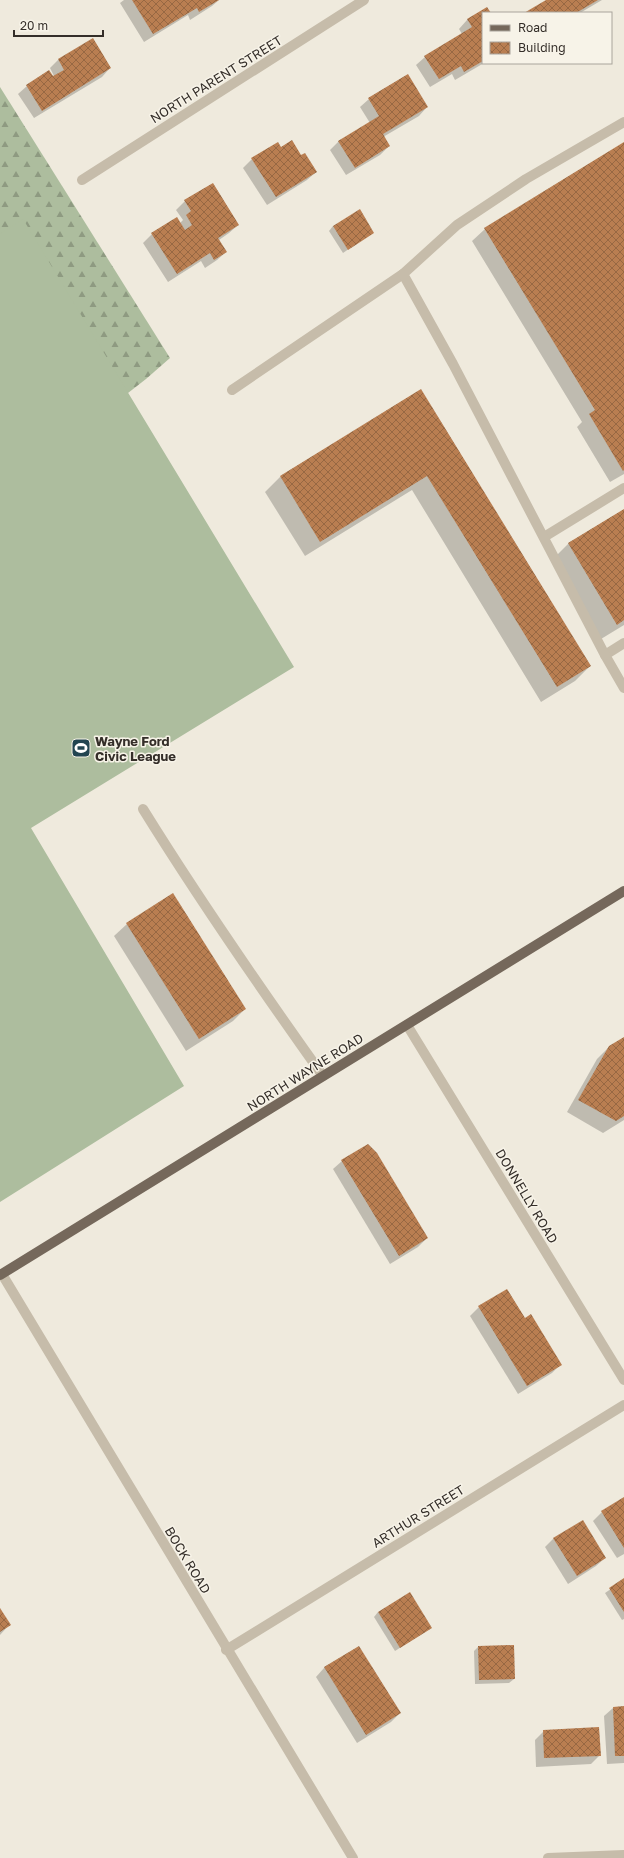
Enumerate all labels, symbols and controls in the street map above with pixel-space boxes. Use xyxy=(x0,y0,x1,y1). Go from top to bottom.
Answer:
scale bar xyxy=(14,12,103,38)
legend xyxy=(482,12,612,64)
text: 20 m xyxy=(20,18,48,33)
text: Road xyxy=(518,20,547,35)
street label: NORTH PARENT STREET xyxy=(147,32,285,126)
text: Building xyxy=(518,40,566,55)
place label: Wayne Ford Civic League xyxy=(95,733,176,764)
sports icon: Wayne Ford Civic League xyxy=(70,737,92,759)
street label: NORTH WAYNE ROAD xyxy=(244,1030,366,1114)
street label: DONNELLY ROAD xyxy=(493,1146,561,1246)
street label: ARTHUR STREET xyxy=(369,1481,467,1551)
street label: BOCK ROAD xyxy=(162,1524,214,1596)

